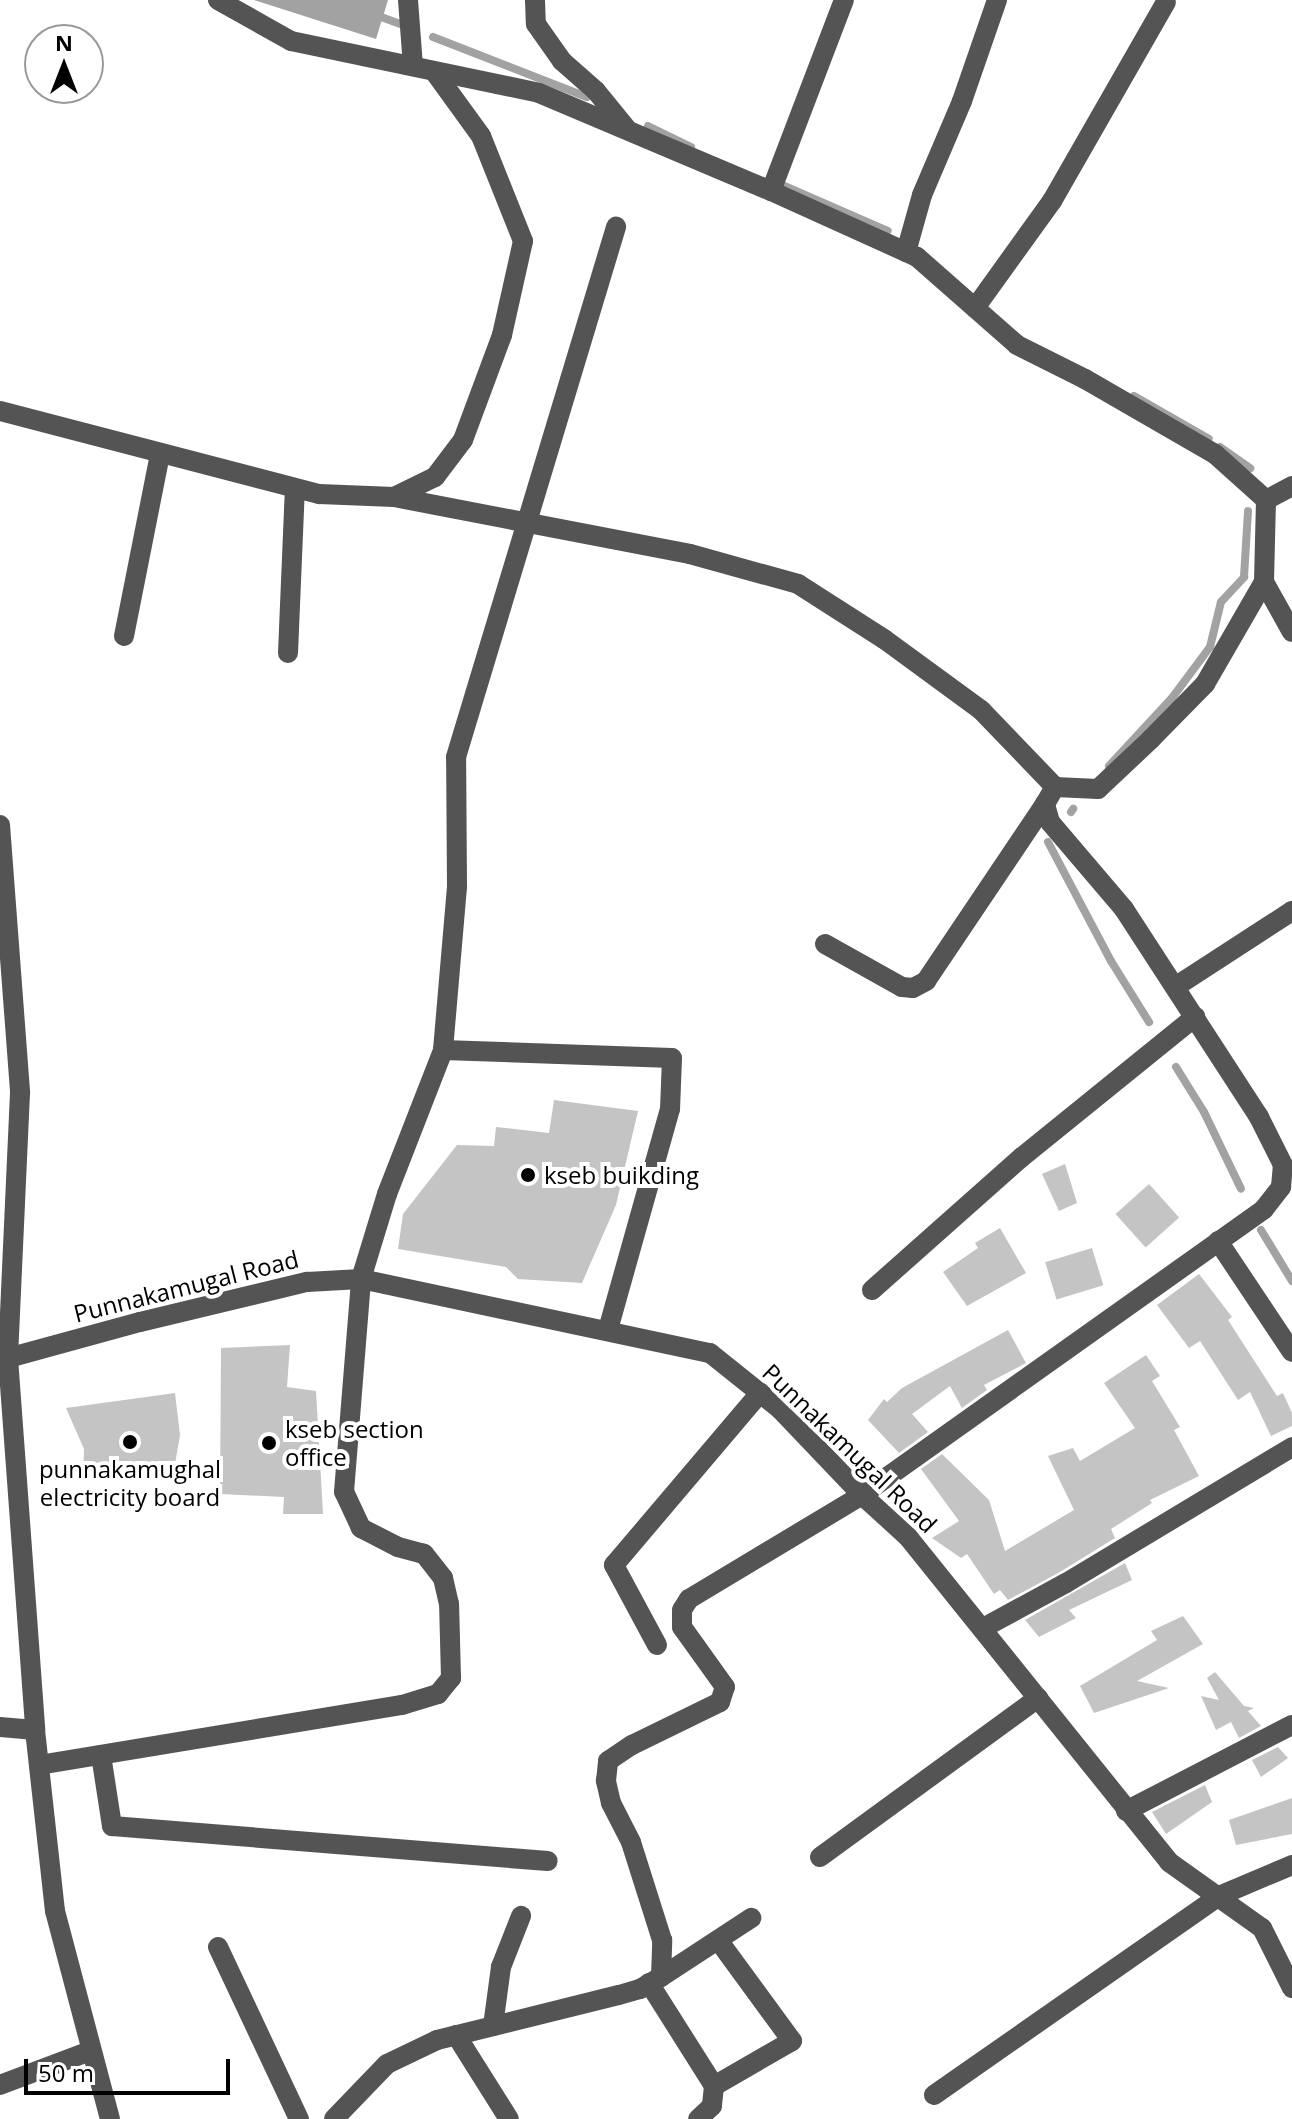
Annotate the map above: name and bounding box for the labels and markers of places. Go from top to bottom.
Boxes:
place label: kseb buikding [544,1161,699,1189]
marker: kseb buikding [519,1166,537,1184]
place label: kseb section office [285,1415,424,1471]
marker: punnakamughal electricity board [121,1433,139,1451]
marker: kseb section office [260,1434,278,1452]
place label: punnakamughal electricity board [39,1455,221,1511]

